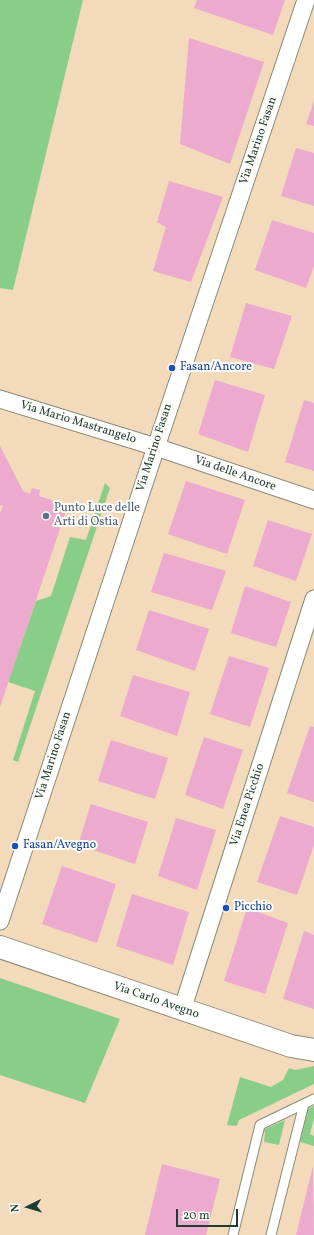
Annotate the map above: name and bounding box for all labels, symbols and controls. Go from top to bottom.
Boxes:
street label: Via Marino Fasan [237,95,281,187]
place label: Fasan/Ancore [180,361,252,375]
marker: Fasan/Ancore [167,363,177,373]
street label: Via Mario Mastrangelo [18,398,138,448]
street label: Via Marino Fasan [134,402,176,494]
street label: Via delle Ancore [192,453,278,495]
place label: Punto Luce delle Arti di Ostia [54,502,140,530]
marker: Punto Luce delle Arti di Ostia [41,511,51,521]
street label: Via Marino Fasan [33,710,75,802]
street label: Via Enea Picchio [228,762,268,848]
place label: Fasan/Avegno [23,839,96,853]
marker: Fasan/Avegno [10,841,20,851]
place label: Picchio [234,901,272,915]
marker: Picchio [221,903,231,913]
street label: Via Carlo Avegno [111,980,201,1022]
north arrow [8,1187,48,1227]
scale bar [178,1201,240,1227]
text: N [8,1203,23,1213]
text: 20 m [183,1208,210,1224]

